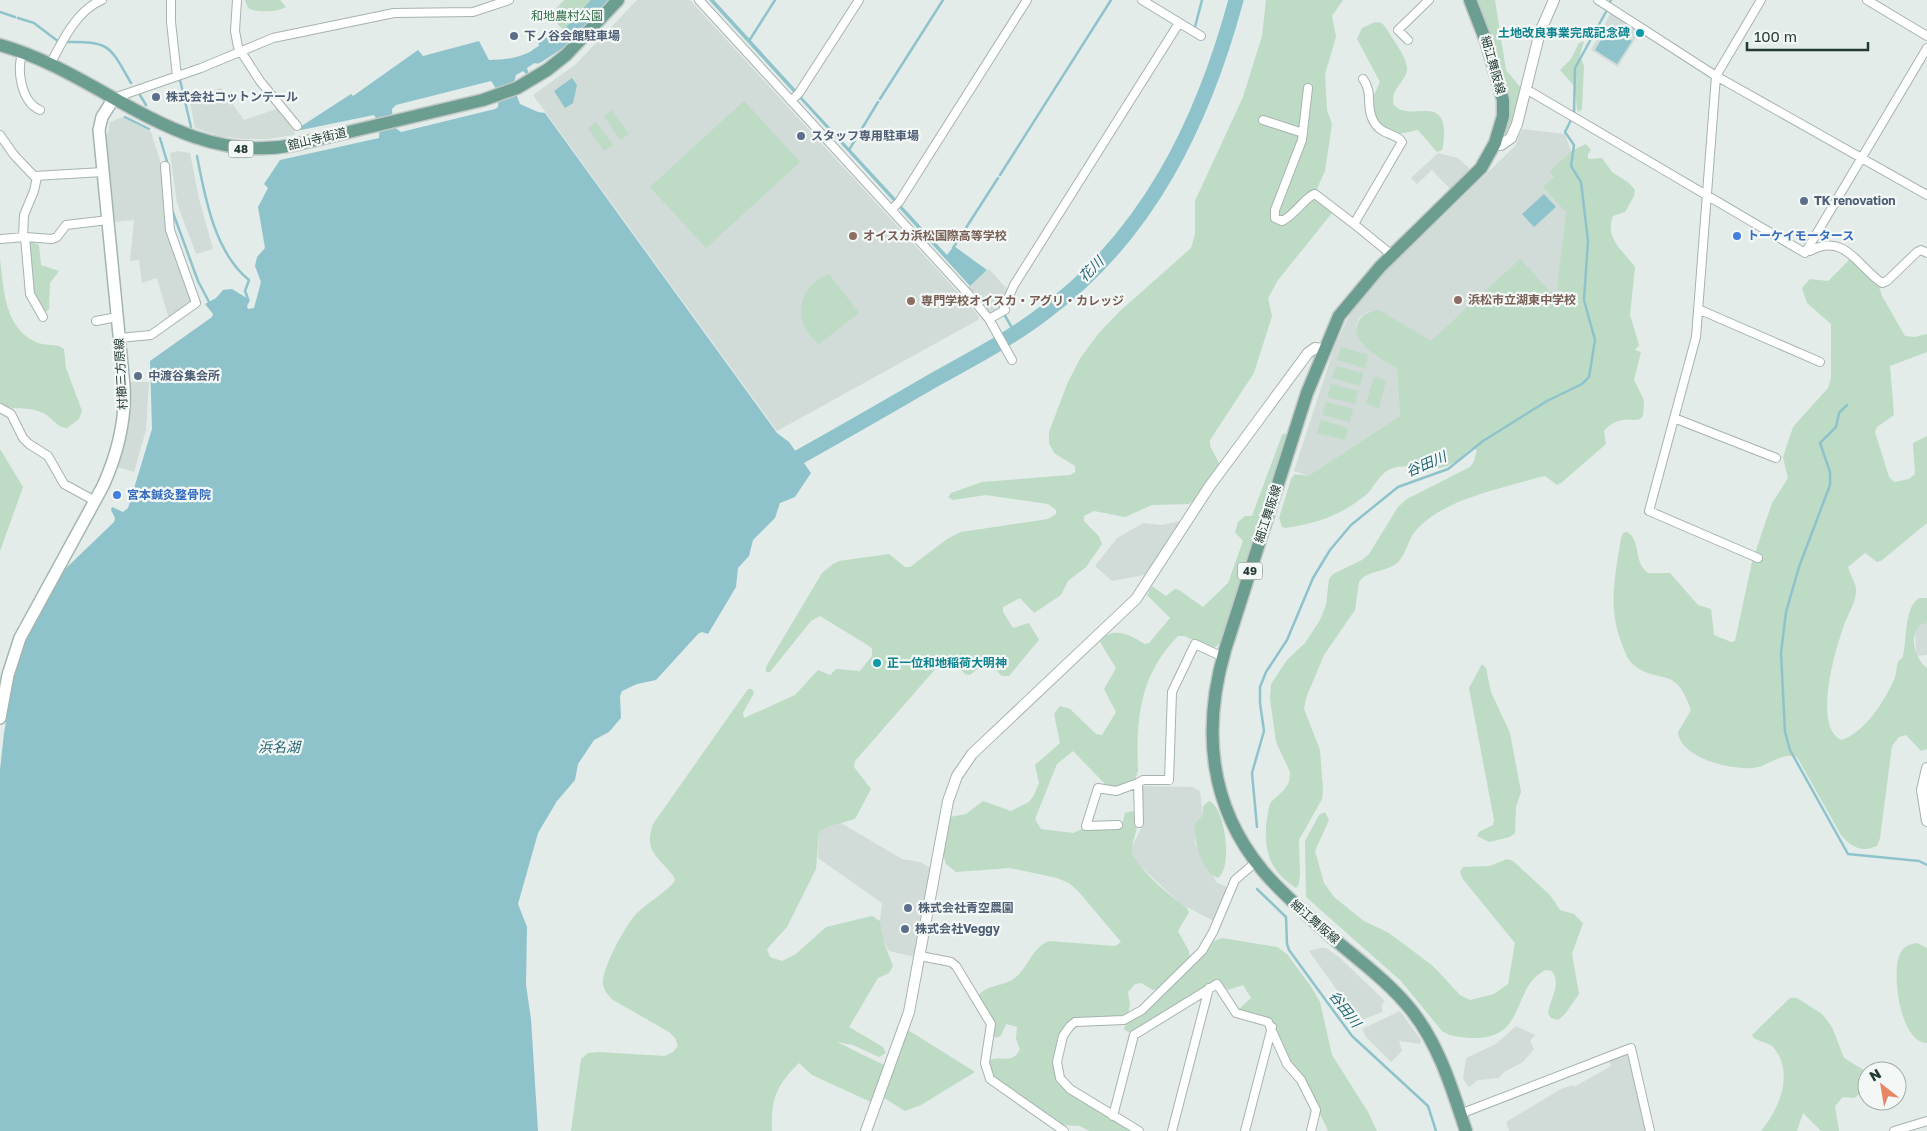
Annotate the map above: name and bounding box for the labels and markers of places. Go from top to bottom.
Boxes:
place label: 土地改良事業完成記念碑 [1498,25,1630,40]
marker: 土地改良事業完成記念碑 [1634,27,1646,39]
place label: 下ノ谷会館駐車場 [524,28,620,43]
marker: 下ノ谷会館駐車場 [508,30,520,42]
place label: 株式会社コットンテール [166,89,298,104]
marker: 株式会社コットンテール [150,91,162,103]
place label: スタッフ専用駐車場 [811,128,919,143]
marker: スタッフ専用駐車場 [795,130,807,142]
place label: TK renovation [1814,193,1896,208]
marker: TK renovation [1798,195,1810,207]
place label: オイスカ浜松国際高等学校 [863,228,1007,243]
place label: トーケイモータース [1747,228,1854,243]
marker: オイスカ浜松国際高等学校 [847,230,859,242]
marker: トーケイモータース [1731,230,1743,242]
place label: 浜松市立湖東中学校 [1468,292,1576,307]
place label: 専門学校オイスカ・アグリ・カレッジ [921,293,1124,308]
marker: 浜松市立湖東中学校 [1452,294,1464,306]
marker: 専門学校オイスカ・アグリ・カレッジ [905,295,917,307]
place label: 中渡谷集会所 [148,368,220,383]
marker: 中渡谷集会所 [132,370,144,382]
place label: 宮本鍼灸整骨院 [127,487,211,502]
marker: 宮本鍼灸整骨院 [111,489,123,501]
place label: 正一位和地稲荷大明神 [887,655,1007,670]
marker: 正一位和地稲荷大明神 [871,657,883,669]
place label: 株式会社青空農園 [918,900,1014,915]
marker: 株式会社青空農園 [902,902,914,914]
place label: 株式会社Veggy [915,921,1001,936]
marker: 株式会社Veggy [899,923,911,935]

